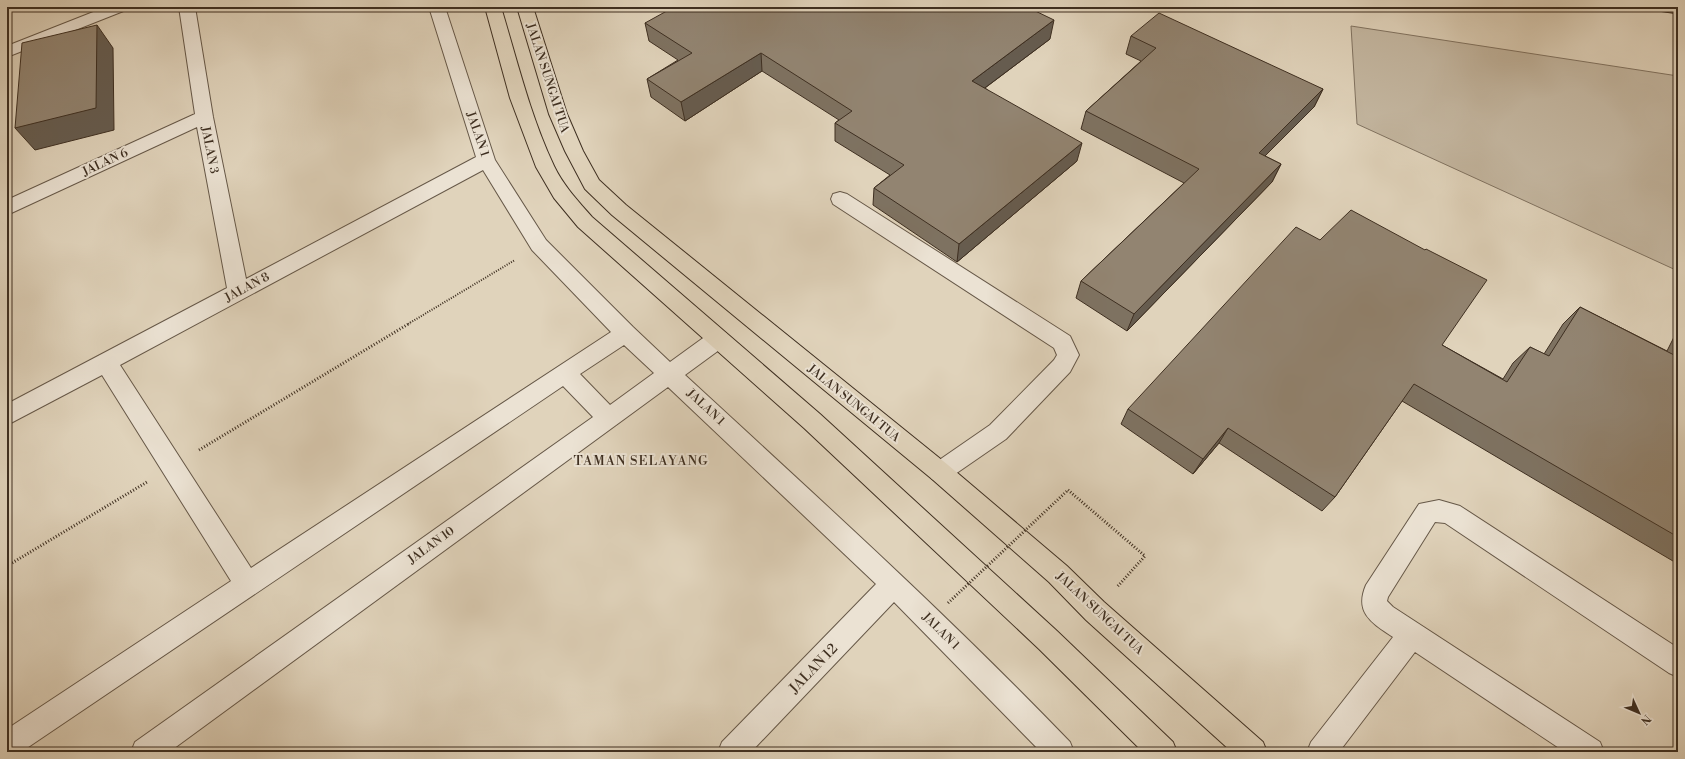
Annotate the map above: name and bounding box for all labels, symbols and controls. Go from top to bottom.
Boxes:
street label: JALAN SUNGAI TUA [522,20,573,136]
street label: JALAN 1 [463,109,492,159]
street label: JALAN 3 [197,124,222,175]
street label: JALAN 6 [79,145,130,180]
street label: JALAN 8 [221,269,272,306]
street label: JALAN SUNGAI TUA [804,361,903,446]
street label: JALAN 1 [683,385,728,429]
district label: TAMAN SELAYANG [573,453,709,469]
street label: JALAN 10 [404,523,458,568]
street label: JALAN SUNGAI TUA [1052,568,1147,658]
street label: JALAN 1 [918,609,963,654]
street label: JALAN 12 [785,640,842,698]
north arrow [1619,693,1659,733]
text: N [1637,711,1654,727]

